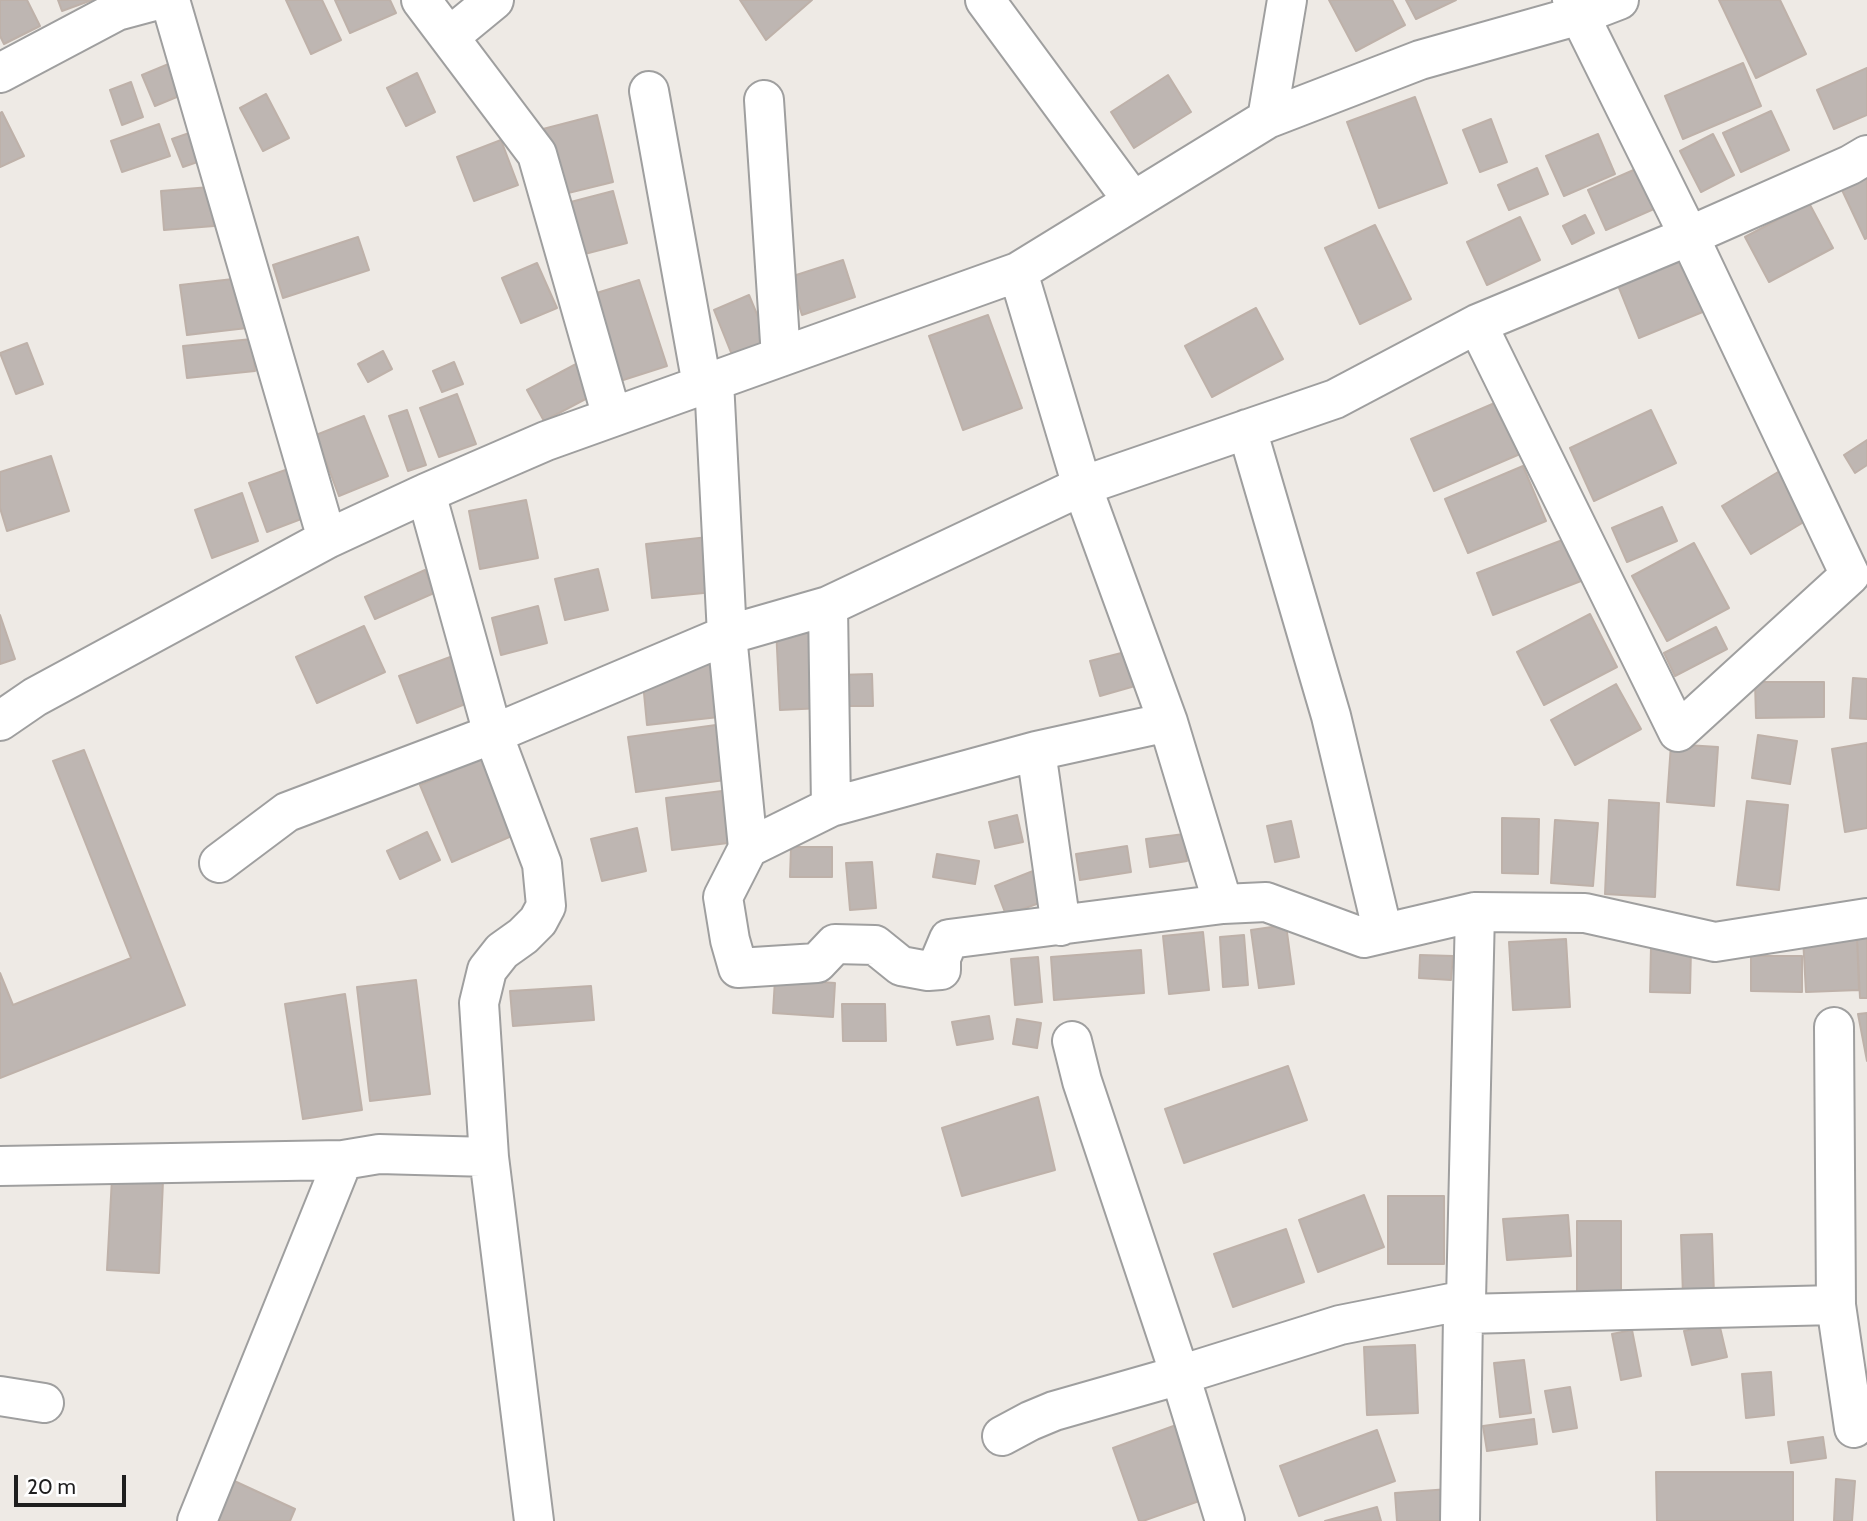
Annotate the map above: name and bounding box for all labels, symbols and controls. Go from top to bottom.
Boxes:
scale bar [18,1462,130,1506]
text: 20 m [27,1474,76,1499]

